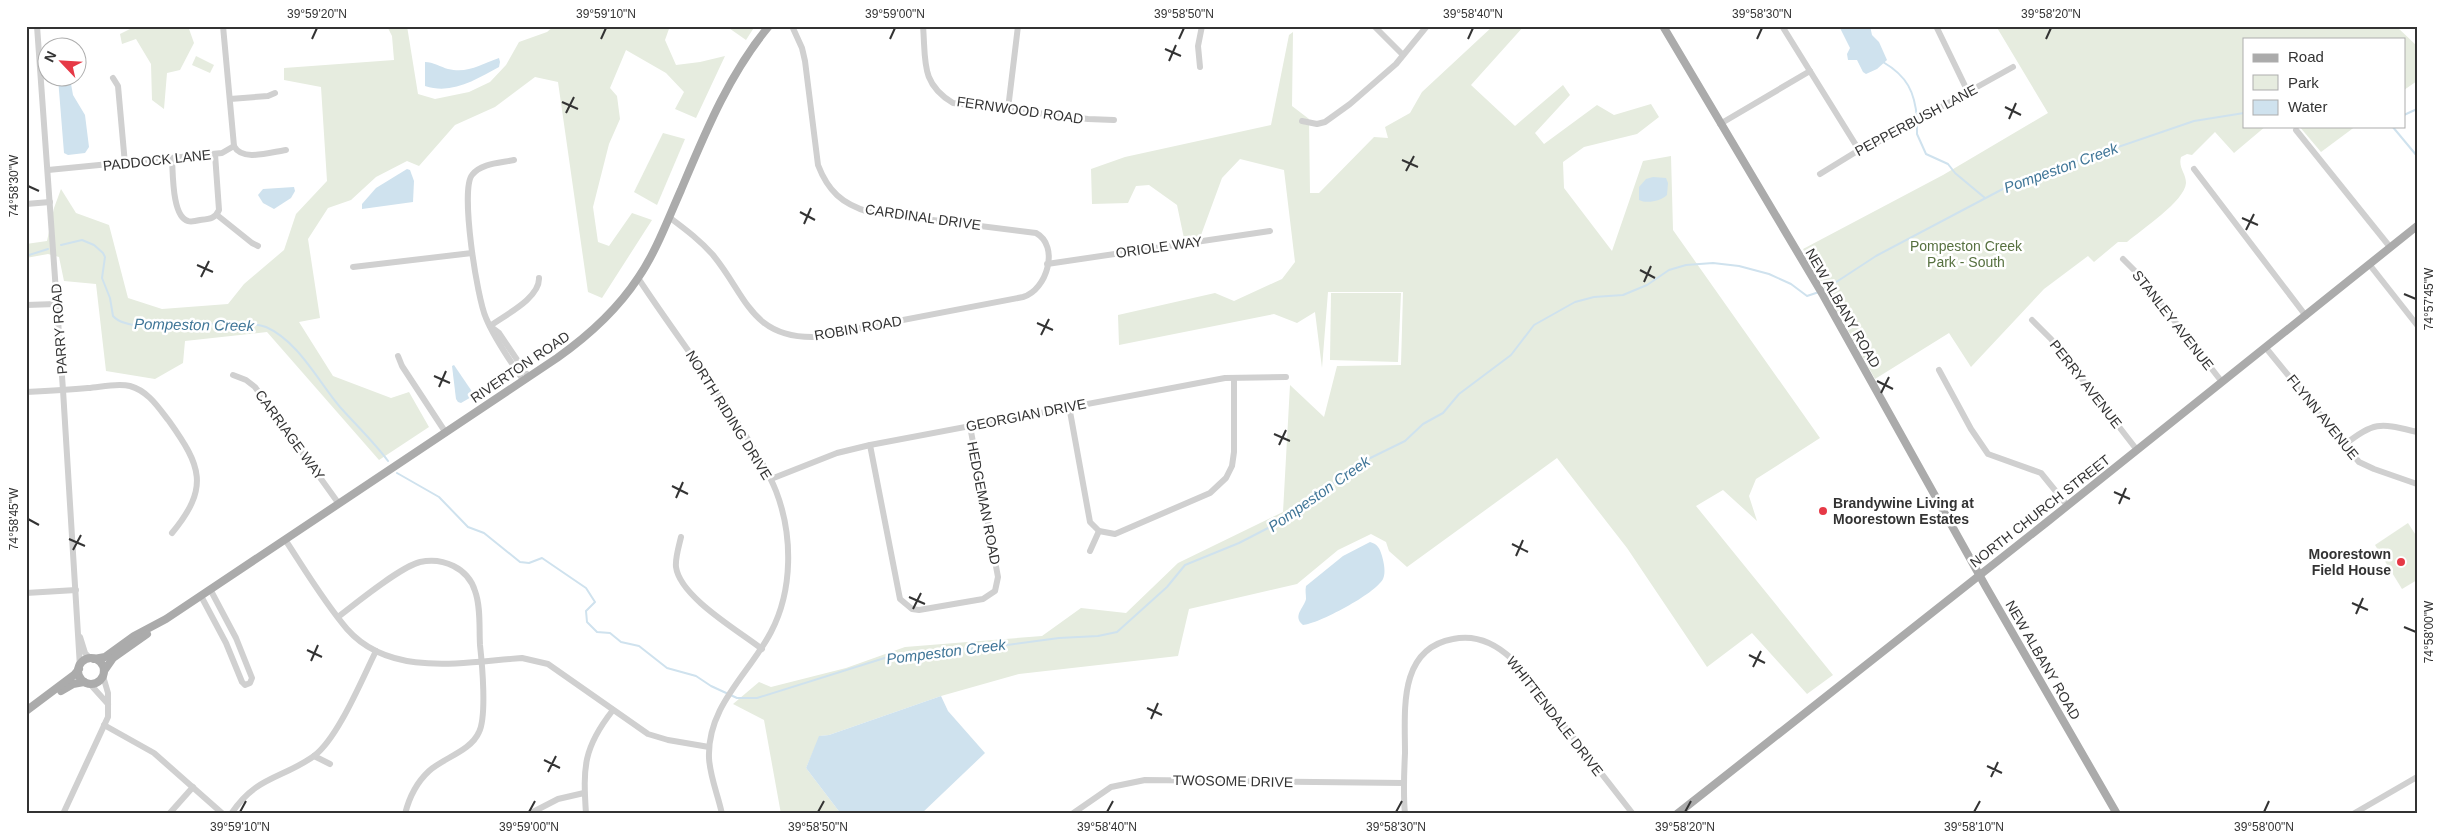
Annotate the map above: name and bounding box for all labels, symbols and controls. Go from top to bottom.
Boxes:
text: 39°59'20"N [287,7,347,21]
text: 39°59'10"N [576,7,636,21]
text: 39°59'00"N [865,7,925,21]
text: 39°58'50"N [1154,7,1214,21]
text: 39°58'40"N [1443,7,1503,21]
text: 39°58'30"N [1732,7,1792,21]
text: 39°58'20"N [2021,7,2081,21]
north arrow [38,38,88,88]
legend [2243,38,2406,128]
text: Road [2288,48,2324,65]
text: N [41,49,60,64]
text: Park [2288,74,2319,91]
street label: PEPPERBUSH LANE [1852,81,1980,159]
street label: FERNWOOD ROAD [956,93,1084,127]
text: Water [2288,98,2327,115]
water label: Pompeston Creek [2002,138,2122,196]
street label: PADDOCK LANE [102,146,212,174]
text: 74°58'30"W [7,154,21,217]
street label: CARDINAL DRIVE [864,201,982,233]
street label: ORIOLE WAY [1115,233,1204,261]
park label: Pompeston Creek Park - South [1910,238,2023,270]
street label: NEW ALBANY ROAD [1802,245,1884,371]
street label: STANLEY AVENUE [2129,267,2217,373]
text: 74°57'45"W [2422,267,2436,330]
street label: PARRY ROAD [48,283,70,375]
street label: ROBIN ROAD [813,312,903,344]
water label: Pompeston Creek [134,315,256,334]
street label: RIVERTON ROAD [467,328,573,406]
street label: PERRY AVENUE [2047,337,2125,431]
street label: NORTH RIDING DRIVE [683,348,775,482]
street label: FLYNN AVENUE [2284,371,2362,463]
street label: CARRIAGE WAY [252,387,328,484]
street label: GEORGIAN DRIVE [965,395,1087,435]
street label: HEDGEMAN ROAD [964,440,1004,566]
water label: Pompeston Creek [1265,451,1374,535]
street label: NORTH CHURCH STREET [1967,451,2114,571]
text: 74°58'45"W [7,487,21,550]
place label: Brandywine Living at Moorestown Estates [1833,495,1974,527]
marker: Brandywine Living at Moorestown Estates [1817,505,1829,517]
place label: Moorestown Field House [2309,546,2391,578]
marker: Moorestown Field House [2395,556,2407,568]
street label: NEW ALBANY ROAD [2002,597,2084,723]
text: 74°58'00"W [2422,600,2436,663]
water label: Pompeston Creek [885,636,1008,667]
street label: WHITTENDALE DRIVE [1503,653,1607,779]
street label: TWOSOME DRIVE [1173,772,1293,790]
text: 39°59'10"N [210,820,270,834]
text: 39°59'00"N [499,820,559,834]
text: 39°58'50"N [788,820,848,834]
text: 39°58'40"N [1077,820,1137,834]
text: 39°58'30"N [1366,820,1426,834]
text: 39°58'20"N [1655,820,1715,834]
text: 39°58'10"N [1944,820,2004,834]
text: 39°58'00"N [2234,820,2294,834]

